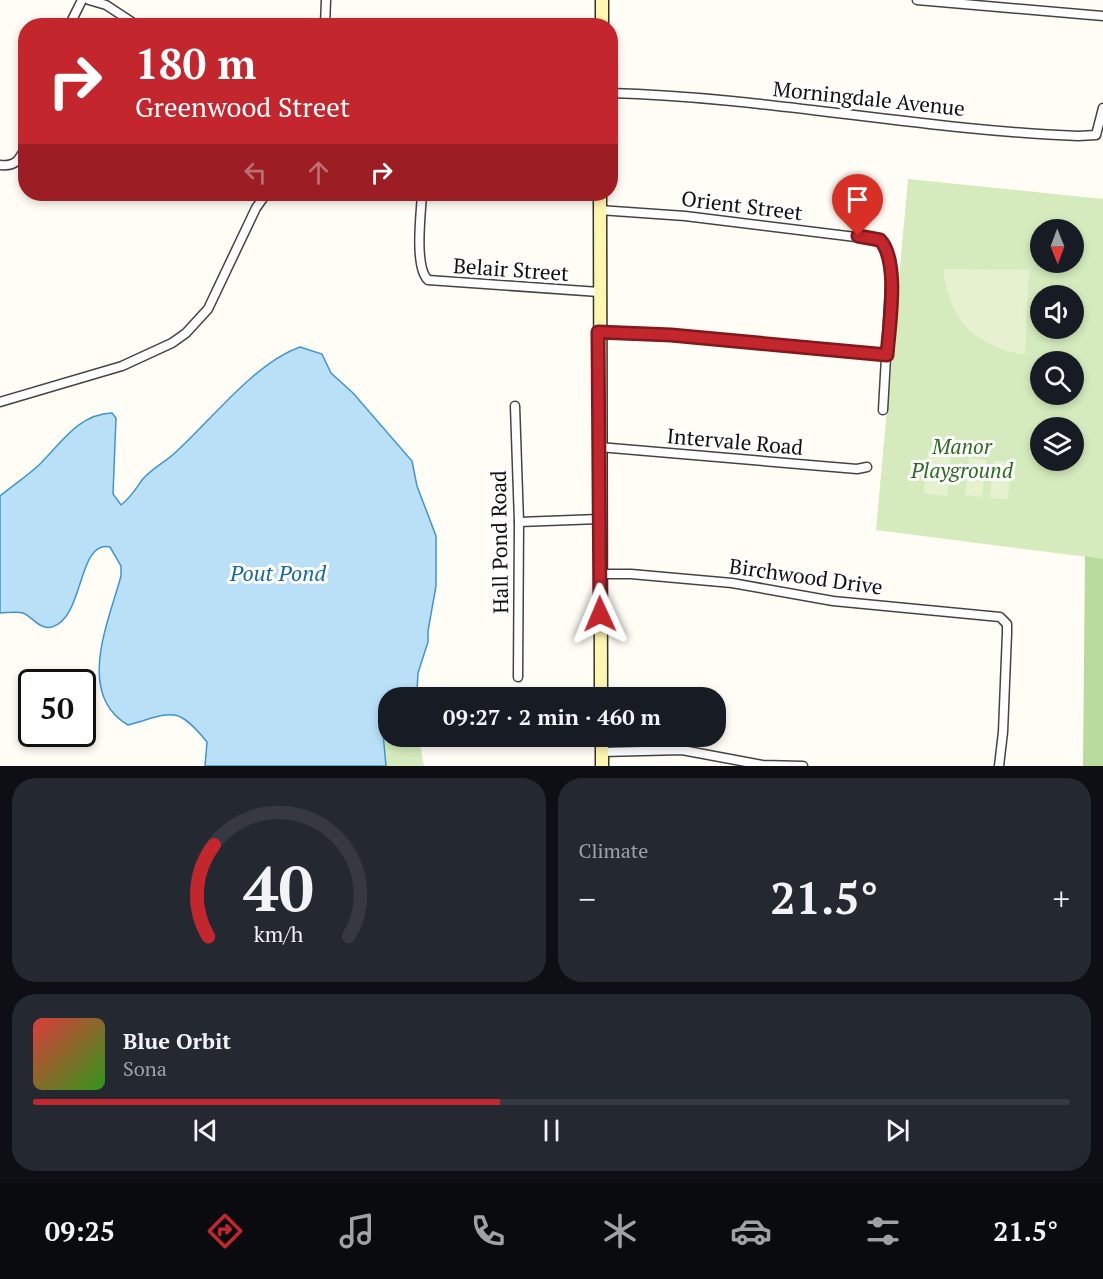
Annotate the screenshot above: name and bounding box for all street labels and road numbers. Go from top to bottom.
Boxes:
street label: Morningdale Avenue [772,74,966,122]
street label: Orient Street [680,184,804,226]
street label: Belair Street [452,251,570,287]
street label: Intervale Road [666,421,805,461]
street label: Hall Pond Road [484,470,514,614]
street label: Birchwood Drive [728,551,884,601]

